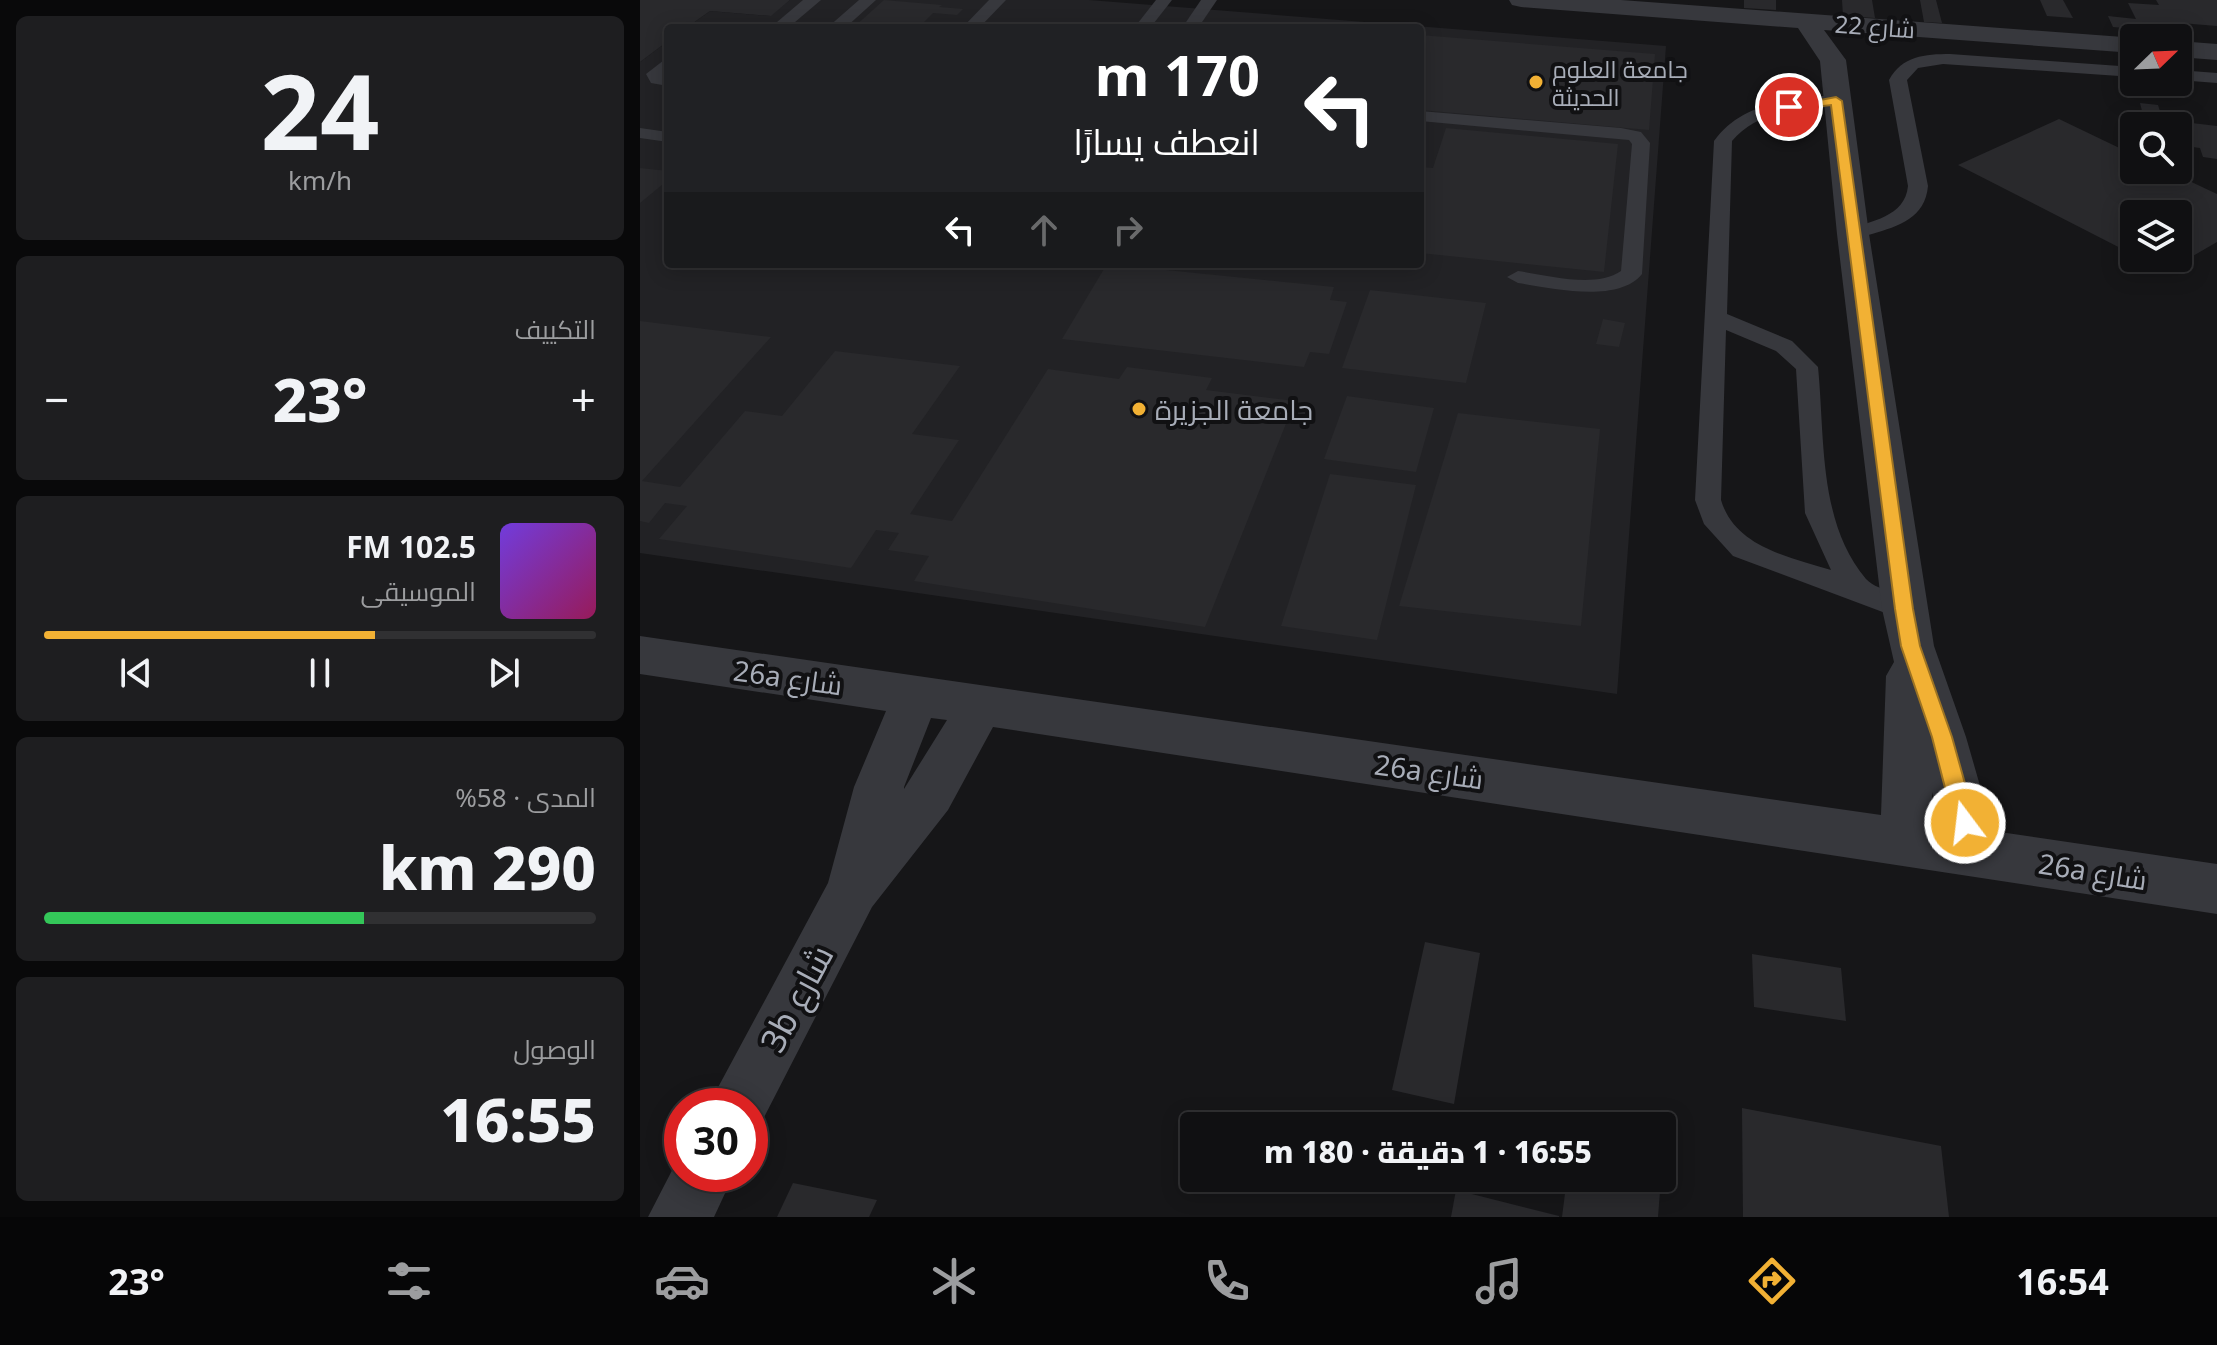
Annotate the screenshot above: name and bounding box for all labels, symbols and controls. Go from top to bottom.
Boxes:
street label: شارع 22 [1834,7,1916,46]
north arrow [2120,24,2192,96]
map controls [2120,24,2192,272]
text: 170 m [1095,36,1260,112]
text: 24 [261,39,380,180]
place label: جامعة العلوم الحديثة [1552,52,1688,113]
icon: left [1288,56,1392,160]
marker: جامعة العلوم الحديثة [1527,73,1545,91]
pin [1755,73,1823,141]
icon: arrive [1767,85,1811,129]
button: search [2120,112,2192,184]
text: انعطف يسارًا [1073,117,1260,166]
text: km/h [288,162,352,198]
button: layers [2120,200,2192,272]
icon: left [938,208,982,252]
icon: ahead [1022,208,1066,252]
icon: right [1106,208,1150,252]
text: التكييف [514,311,596,347]
text: 23° [273,358,367,440]
text: − [44,369,69,429]
text: + [571,369,596,429]
place label: جامعة الجزيرة [1155,390,1313,428]
marker: جامعة الجزيرة [1130,400,1148,418]
text: 102.5 FM [346,526,476,567]
text: الموسيقى [361,573,476,609]
icon: previous [114,651,158,695]
icon: pause [298,651,342,695]
icon: next [482,651,526,695]
street label: 26a شارع [731,651,845,704]
street label: 26a شارع [1372,745,1486,798]
text: المدى · 58% [455,779,596,815]
position arrow [1923,781,2007,865]
text: 290 km [379,826,596,908]
street label: 26a شارع [2036,844,2150,899]
street label: 3b شارع [749,936,844,1060]
text: الوصول [513,1031,596,1067]
text: 16:55 [440,1078,596,1160]
speed limit sign: 30 [664,1088,768,1192]
text: 16:55 · 1 دقيقة · 180 m [1264,1131,1592,1172]
icon: filters [381,1253,437,1309]
icon: car [654,1253,710,1309]
icon: climate [926,1253,982,1309]
icon: phone [1199,1253,1255,1309]
icon: music [1471,1253,1527,1309]
icon: directions [1744,1253,1800,1309]
text: 23° [108,1257,165,1306]
text: 16:54 [2016,1257,2109,1306]

